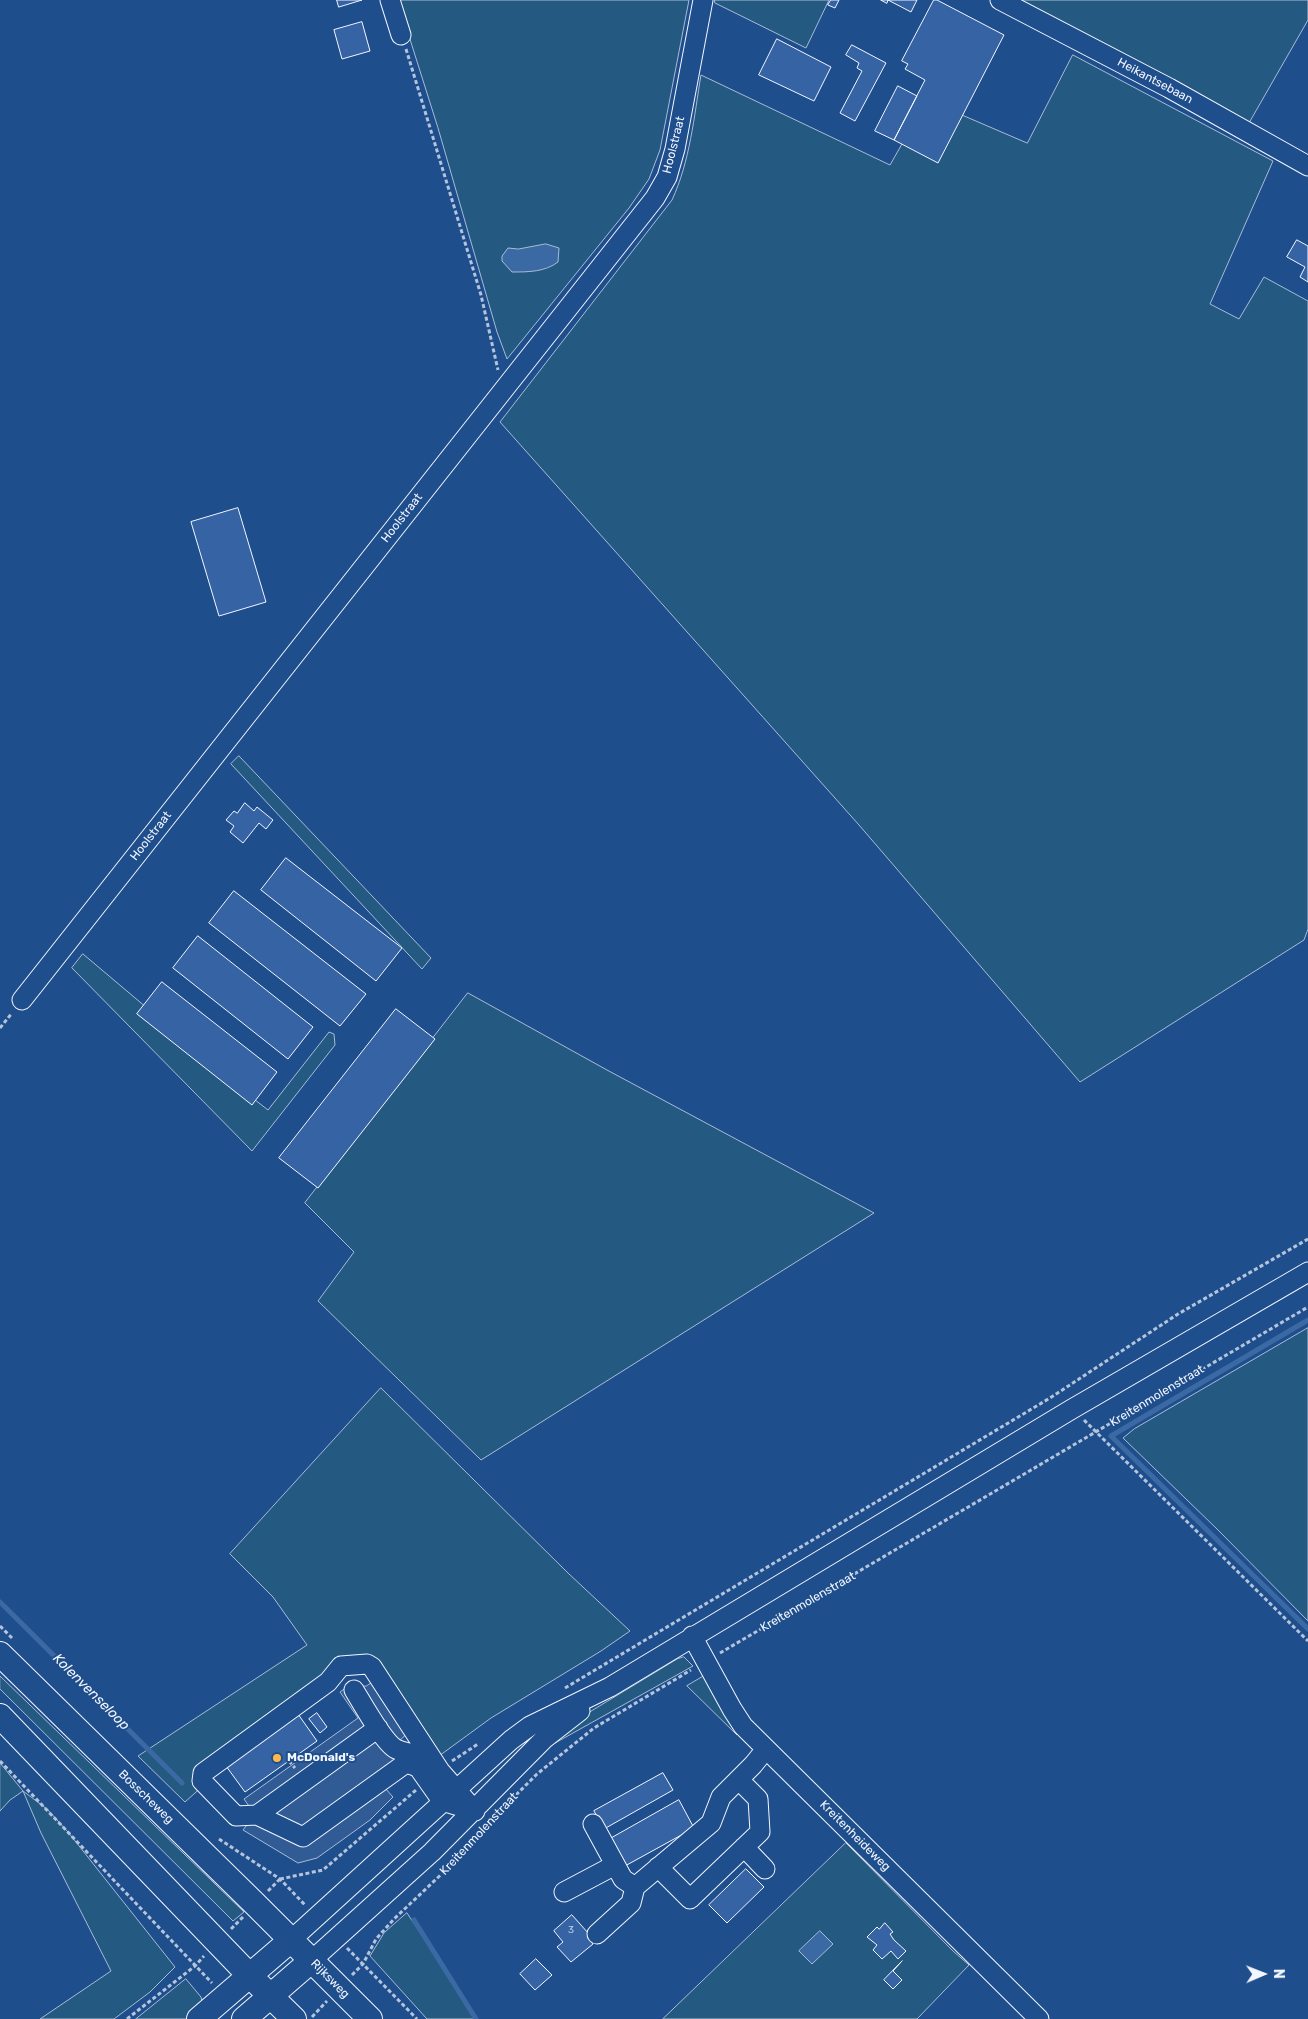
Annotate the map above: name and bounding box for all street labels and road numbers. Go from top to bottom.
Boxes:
street label: Heikantsebaan [1115,55,1195,107]
street label: Hoolstraat [660,115,688,175]
street label: Hoolstraat [378,491,426,545]
street label: Hoolstraat [127,809,175,863]
street label: Kreitenmolenstraat [1107,1362,1207,1430]
street label: Kreitenmolenstraat [758,1569,858,1635]
street label: Bosscheweg [115,1767,177,1827]
street label: Kreitenmolenstraat [437,1790,521,1878]
street label: Kreitenheideweg [817,1798,893,1874]
street label: Rijksweg [308,1957,352,2001]

